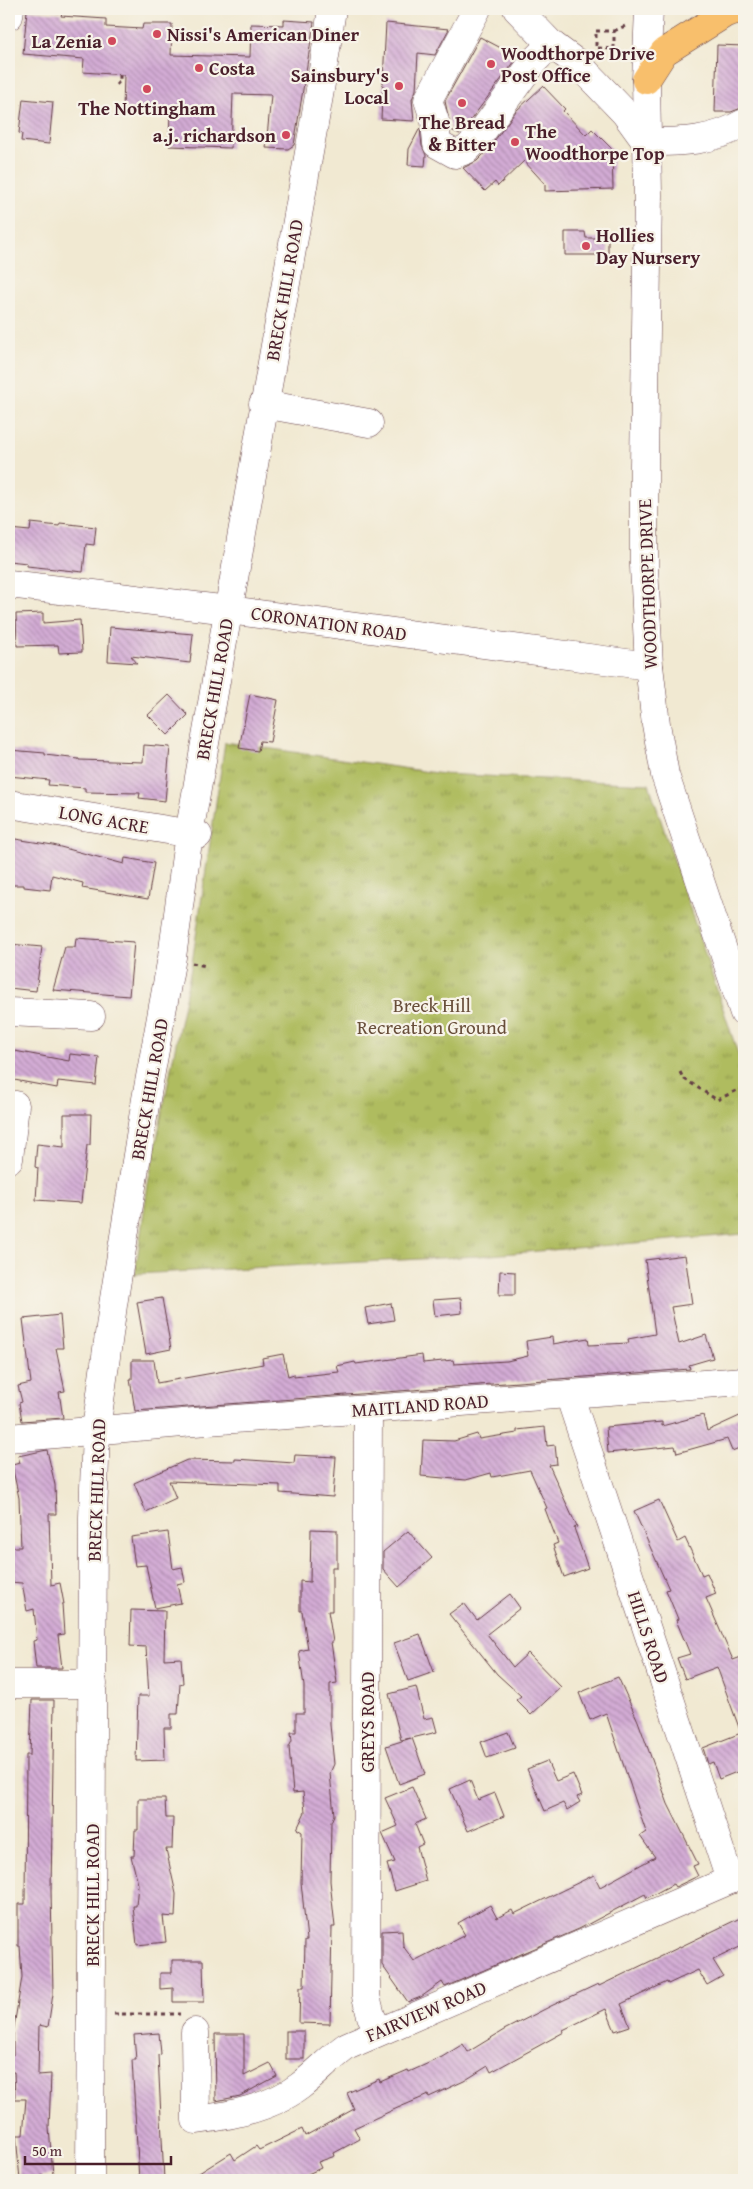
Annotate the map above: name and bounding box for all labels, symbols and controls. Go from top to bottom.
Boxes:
place label: Nissi's American Diner [167,20,360,48]
place label: La Zenia [32,27,102,55]
marker: Nissi's American Diner [151,28,163,40]
marker: La Zenia [106,35,118,47]
place label: Woodthorpe Drive Post Office [501,39,655,89]
place label: Costa [209,54,255,82]
marker: Woodthorpe Drive Post Office [485,58,497,70]
place label: Sainsbury's Local [291,61,389,111]
marker: Costa [193,62,205,74]
marker: Sainsbury's Local [393,80,405,92]
marker: The Nottingham [141,83,153,95]
place label: The Nottingham [78,94,216,122]
marker: The Bread & Bitter [456,97,468,109]
place label: The Bread & Bitter [419,108,505,158]
place label: The Woodthorpe Top [525,117,665,167]
place label: a.j. richardson [153,121,277,149]
marker: a.j. richardson [280,129,292,141]
marker: The Woodthorpe Top [509,136,521,148]
street label: BRECK HILL ROAD [258,217,310,363]
place label: Hollies Day Nursery [596,221,701,271]
marker: Hollies Day Nursery [580,240,592,252]
street label: WOODTHORPE DRIVE [630,498,664,670]
street label: CORONATION ROAD [249,598,409,648]
street label: BRECK HILL ROAD [188,616,240,762]
street label: LONG ACRE [57,797,151,841]
park label: Breck Hill Recreation Ground [357,991,508,1041]
street label: BRECK HILL ROAD [123,1016,175,1162]
street label: MAITLAND ROAD [350,1386,490,1424]
street label: BRECK HILL ROAD [80,1418,112,1562]
street label: HILLS ROAD [621,1587,677,1687]
street label: GREYS ROAD [353,1671,381,1773]
street label: BRECK HILL ROAD [78,1823,106,1967]
street label: FAIRVIEW ROAD [361,1973,491,2049]
scale bar [25,2134,171,2166]
text: 50 m [32,2140,63,2161]

